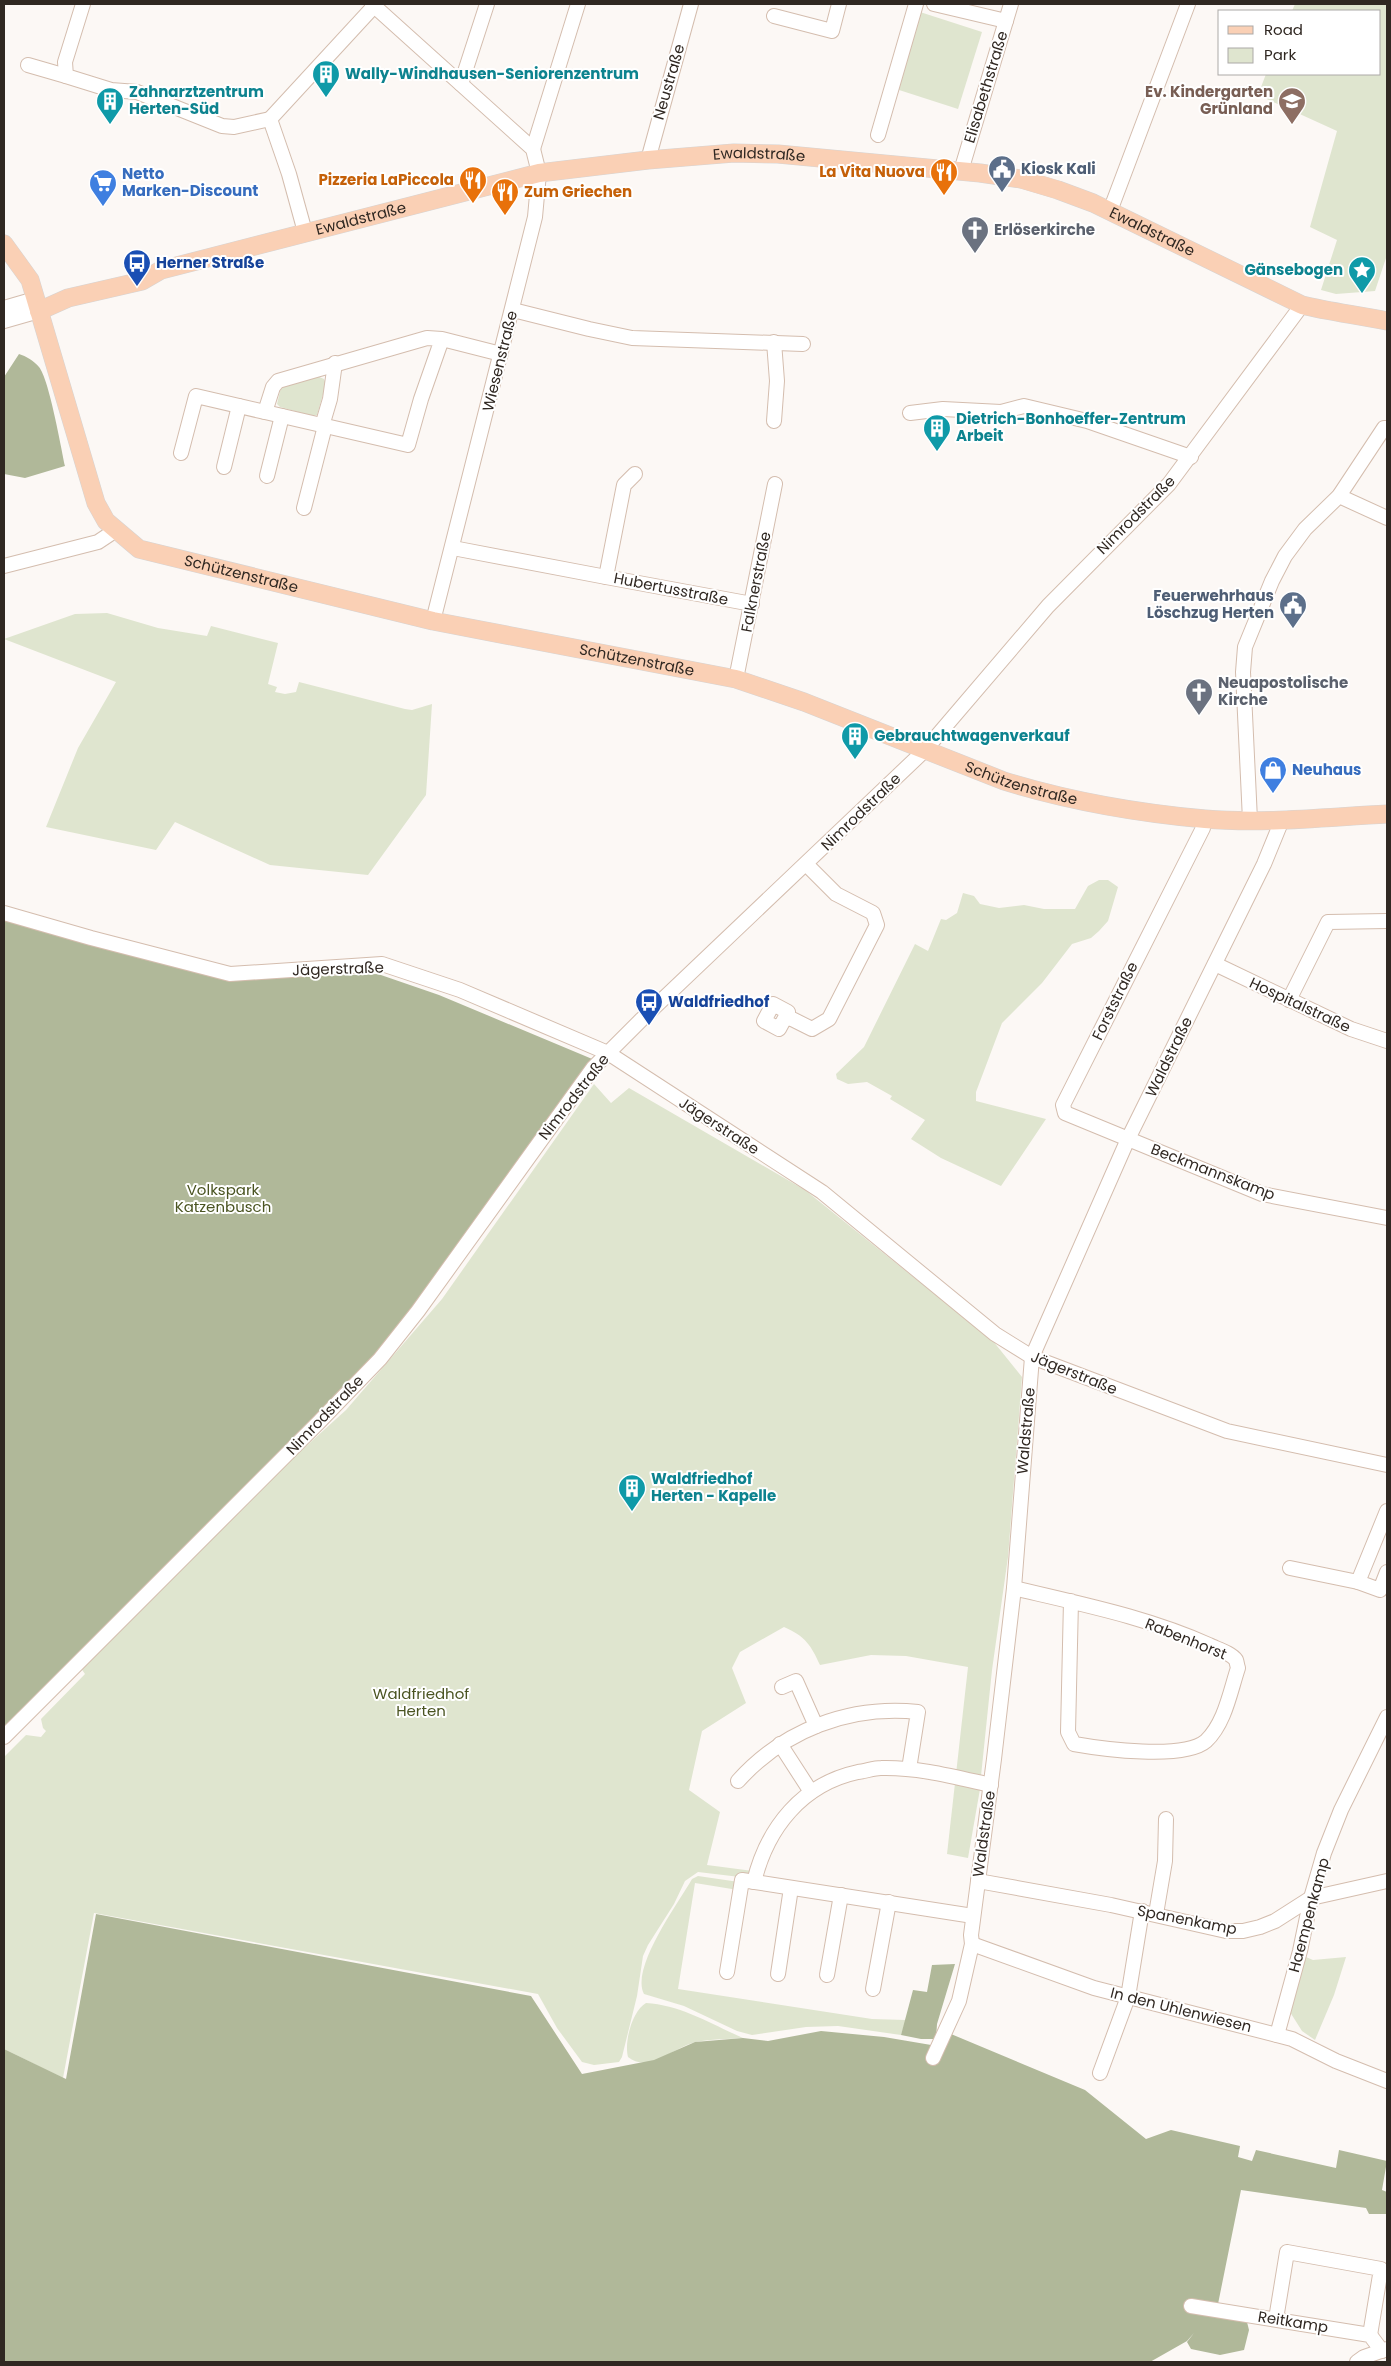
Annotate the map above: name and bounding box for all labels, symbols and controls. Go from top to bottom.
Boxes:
legend [1218,10,1381,75]
text: Road [1264,19,1303,40]
street label: Elisabethstraße [959,28,1013,145]
street label: Neustraße [648,41,689,122]
text: Park [1264,44,1296,65]
building icon: Wally-Windhausen-Seniorenzentrum [311,59,341,98]
place label: Wally-Windhausen-Seniorenzentrum [345,63,639,84]
place label: Zahnarztzentrum Herten-Süd [129,81,264,119]
place label: Ev. Kindergarten Grünland [1145,81,1273,119]
building icon: Zahnarztzentrum Herten-Süd [95,86,125,125]
school or university icon: Ev. Kindergarten Grünland [1277,86,1307,125]
street label: Ewaldstraße [712,142,806,167]
public building icon: Kiosk Kali [987,154,1017,193]
restaurant icon: La Vita Nuova [929,157,959,196]
place label: Kiosk Kali [1021,158,1096,179]
place label: La Vita Nuova [819,161,925,182]
place label: Netto Marken-Discount [122,163,258,201]
restaurant icon: Pizzeria LaPiccola [458,165,488,204]
supermarket icon: Netto Marken-Discount [88,168,118,207]
place label: Pizzeria LaPiccola [318,169,454,190]
restaurant icon: Zum Griechen [490,177,520,216]
place label: Zum Griechen [524,181,632,202]
street label: Ewaldstraße [313,197,408,240]
street label: Ewaldstraße [1106,202,1199,261]
church icon: Erlöserkirche [960,215,990,254]
place label: Erlöserkirche [994,219,1095,240]
bus stop icon: Herner Straße [122,248,152,287]
place label: Herner Straße [156,252,264,273]
place icon: Gänsebogen [1347,255,1377,294]
place label: Gänsebogen [1244,259,1343,280]
street label: Wiesenstraße [477,308,522,413]
place label: Dietrich-Bonhoeffer-Zentrum Arbeit [956,408,1186,446]
building icon: Dietrich-Bonhoeffer-Zentrum Arbeit [922,413,952,452]
street label: Nimrodstraße [1092,471,1180,559]
street label: Falknerstraße [735,530,776,634]
street label: Schützenstraße [182,549,301,598]
street label: Hubertusstraße [612,567,730,610]
place label: Feuerwehrhaus Löschzug Herten [1147,585,1274,623]
public building icon: Feuerwehrhaus Löschzug Herten [1278,590,1308,629]
street label: Schützenstraße [577,638,696,681]
place label: Neuapostolische Kirche [1218,672,1348,710]
church icon: Neuapostolische Kirche [1184,677,1214,716]
building icon: Gebrauchtwagenverkauf [840,721,870,760]
place label: Gebrauchtwagenverkauf [874,725,1070,746]
shop icon: Neuhaus [1258,755,1288,794]
street label: Schützenstraße [962,756,1080,810]
place label: Neuhaus [1292,759,1361,780]
street label: Nimrodstraße [816,768,905,855]
street label: Jägerstraße [292,956,384,981]
street label: Forststraße [1087,958,1143,1043]
street label: Hospitalstraße [1246,972,1354,1037]
bus stop icon: Waldfriedhof [634,987,664,1026]
place label: Waldfriedhof [668,991,770,1012]
street label: Waldstraße [1140,1013,1197,1101]
street label: Nimrodstraße [533,1049,614,1144]
street label: Jägerstraße [675,1092,763,1159]
street label: Beckmannskamp [1148,1138,1278,1205]
park label: Volkspark Katzenbusch [175,1179,271,1217]
street label: Jägerstraße [1028,1346,1121,1399]
street label: Nimrodstraße [281,1370,368,1459]
street label: Waldstraße [1011,1387,1040,1475]
place label: Waldfriedhof Herten - Kapelle [651,1468,776,1506]
building icon: Waldfriedhof Herten - Kapelle [617,1473,647,1512]
street label: Rabenhorst [1142,1613,1230,1664]
park label: Waldfriedhof Herten [373,1683,469,1721]
street label: Waldstraße [967,1789,1000,1879]
street label: Haempenkamp [1283,1855,1334,1974]
street label: Spanenkamp [1135,1900,1239,1939]
street label: In den Uhlenwiesen [1108,1982,1254,2037]
street label: Reitkamp [1256,2306,1330,2337]

